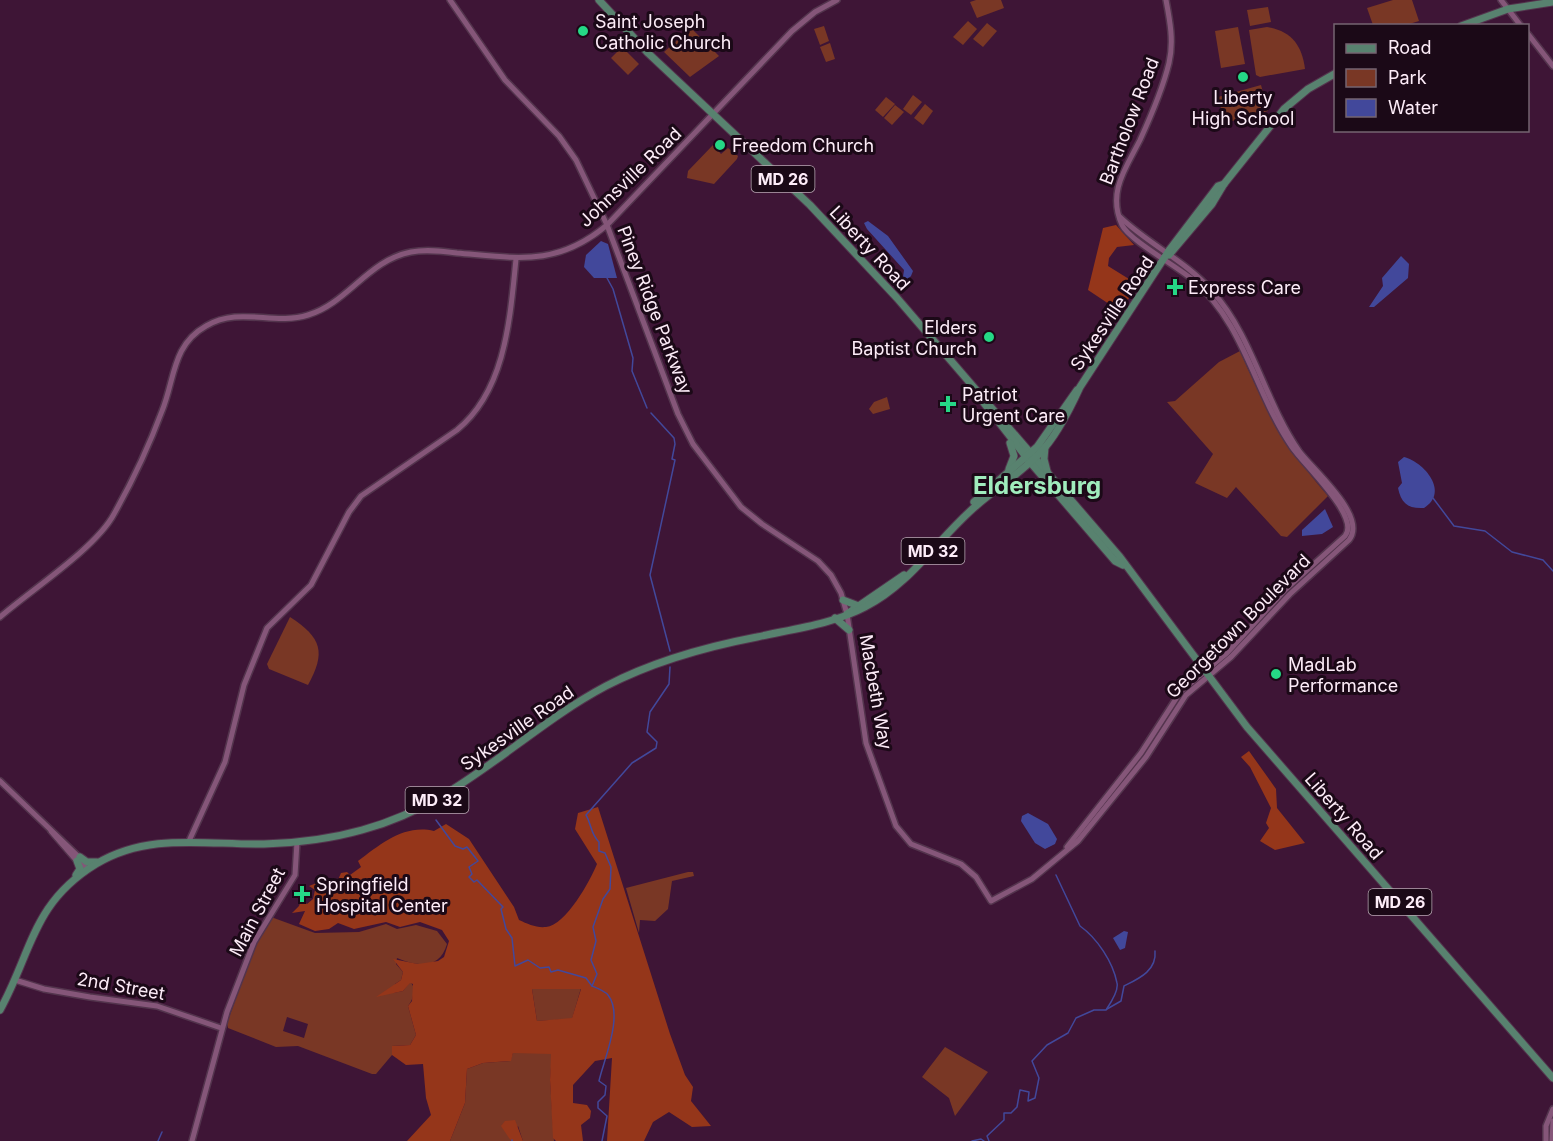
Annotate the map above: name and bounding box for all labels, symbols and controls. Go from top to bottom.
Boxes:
place label: Saint Joseph Catholic Church [595,11,732,53]
marker: Saint Joseph Catholic Church [576,24,590,38]
legend [1334,24,1529,132]
text: Road [1388,37,1431,58]
street label: Bartholow Road [1095,55,1163,187]
text: Park [1388,67,1427,88]
marker: Liberty High School [1236,70,1250,84]
place label: Liberty High School [1192,87,1294,129]
text: Water [1388,97,1438,118]
street label: Johnsville Road [575,123,685,231]
place label: Freedom Church [732,135,874,156]
marker: Freedom Church [713,138,727,152]
road number: MD 26 [752,166,814,192]
street label: Liberty Road [826,201,914,295]
street label: Piney Ridge Parkway [613,223,697,397]
street label: Sykesville Road [1066,252,1158,374]
place label: Express Care [1188,277,1301,298]
marker: Express Care [1166,278,1184,296]
place label: Elders Baptist Church [852,317,977,359]
marker: Elders Baptist Church [982,330,996,344]
place label: Patriot Urgent Care [962,384,1065,426]
marker: Patriot Urgent Care [939,395,957,413]
district label: Eldersburg [973,471,1101,500]
road number: MD 32 [902,538,964,564]
street label: Georgetown Boulevard [1162,550,1314,702]
street label: Macbeth Way [856,633,896,751]
place label: MadLab Performance [1288,654,1398,696]
marker: MadLab Performance [1269,667,1283,681]
street label: Sykesville Road [456,681,578,775]
street label: Liberty Road [1301,768,1387,864]
road number: MD 32 [406,787,468,813]
street label: Main Street [225,864,289,960]
place label: Springfield Hospital Center [316,874,448,916]
marker: Springfield Hospital Center [293,885,311,903]
road number: MD 26 [1368,889,1432,915]
street label: 2nd Street [76,968,166,1004]

